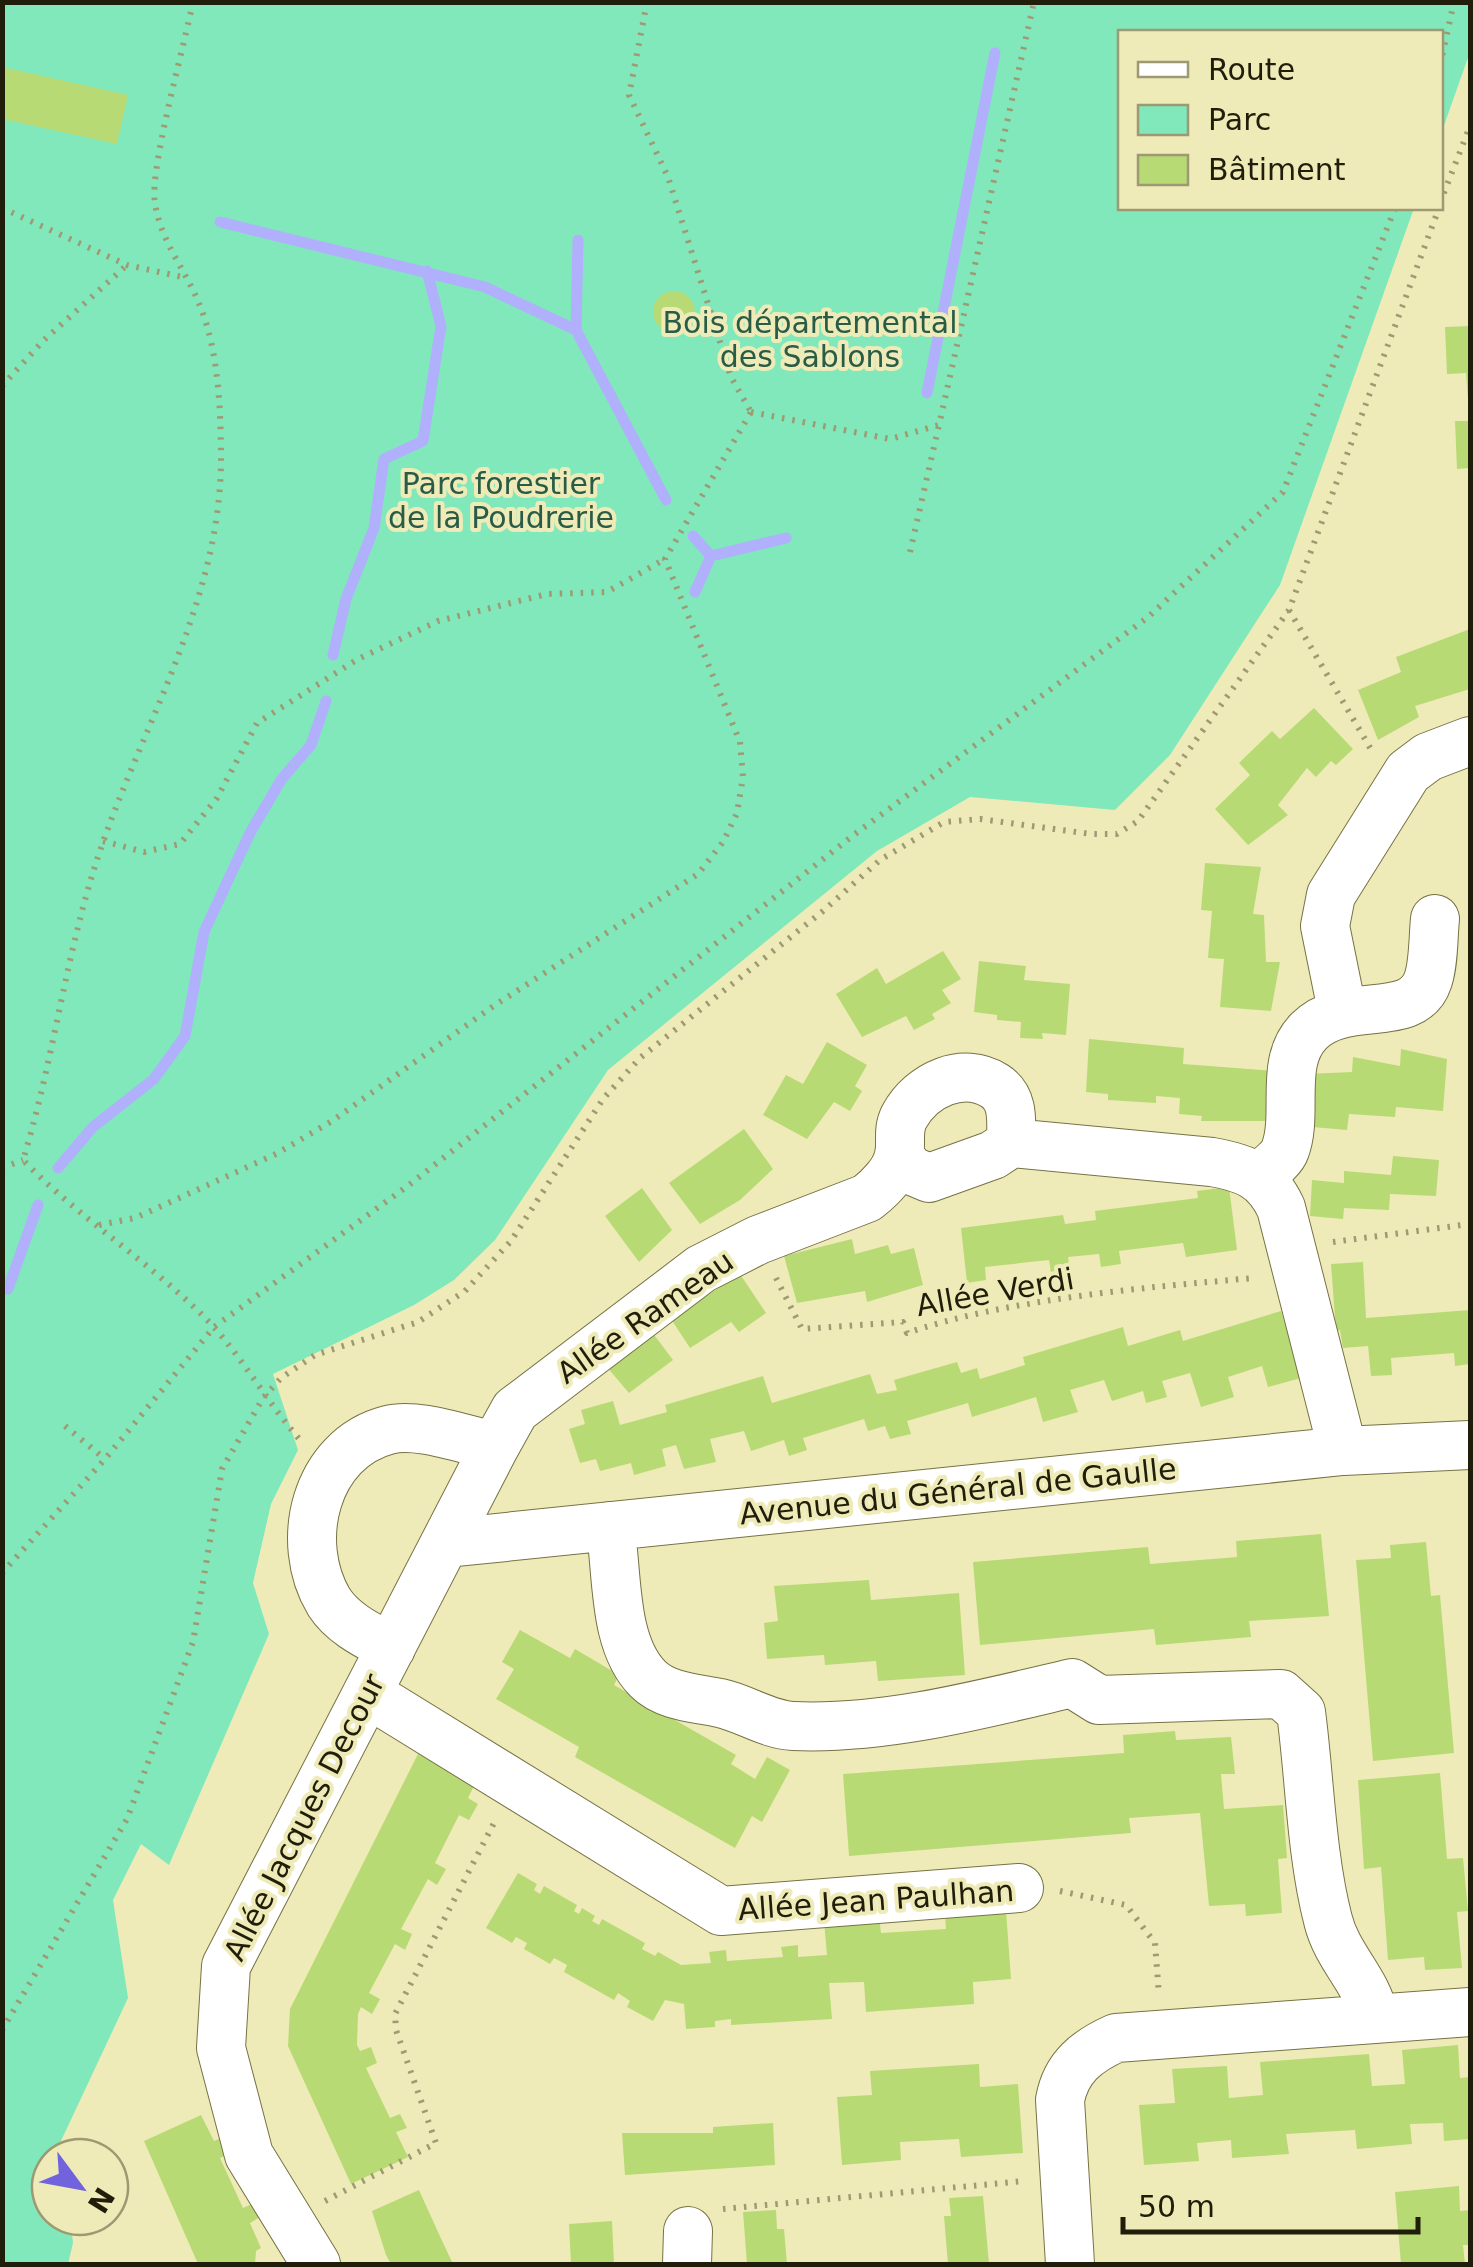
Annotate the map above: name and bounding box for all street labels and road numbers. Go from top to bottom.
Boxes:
street label: Allée Rameau [550,1243,740,1391]
street label: Allée Verdi [913,1261,1077,1323]
street label: Avenue du Général de Gaulle [738,1451,1178,1531]
street label: Allée Jacques Decour [216,1667,392,1966]
street label: Allée Jean Paulhan [737,1873,1015,1927]

